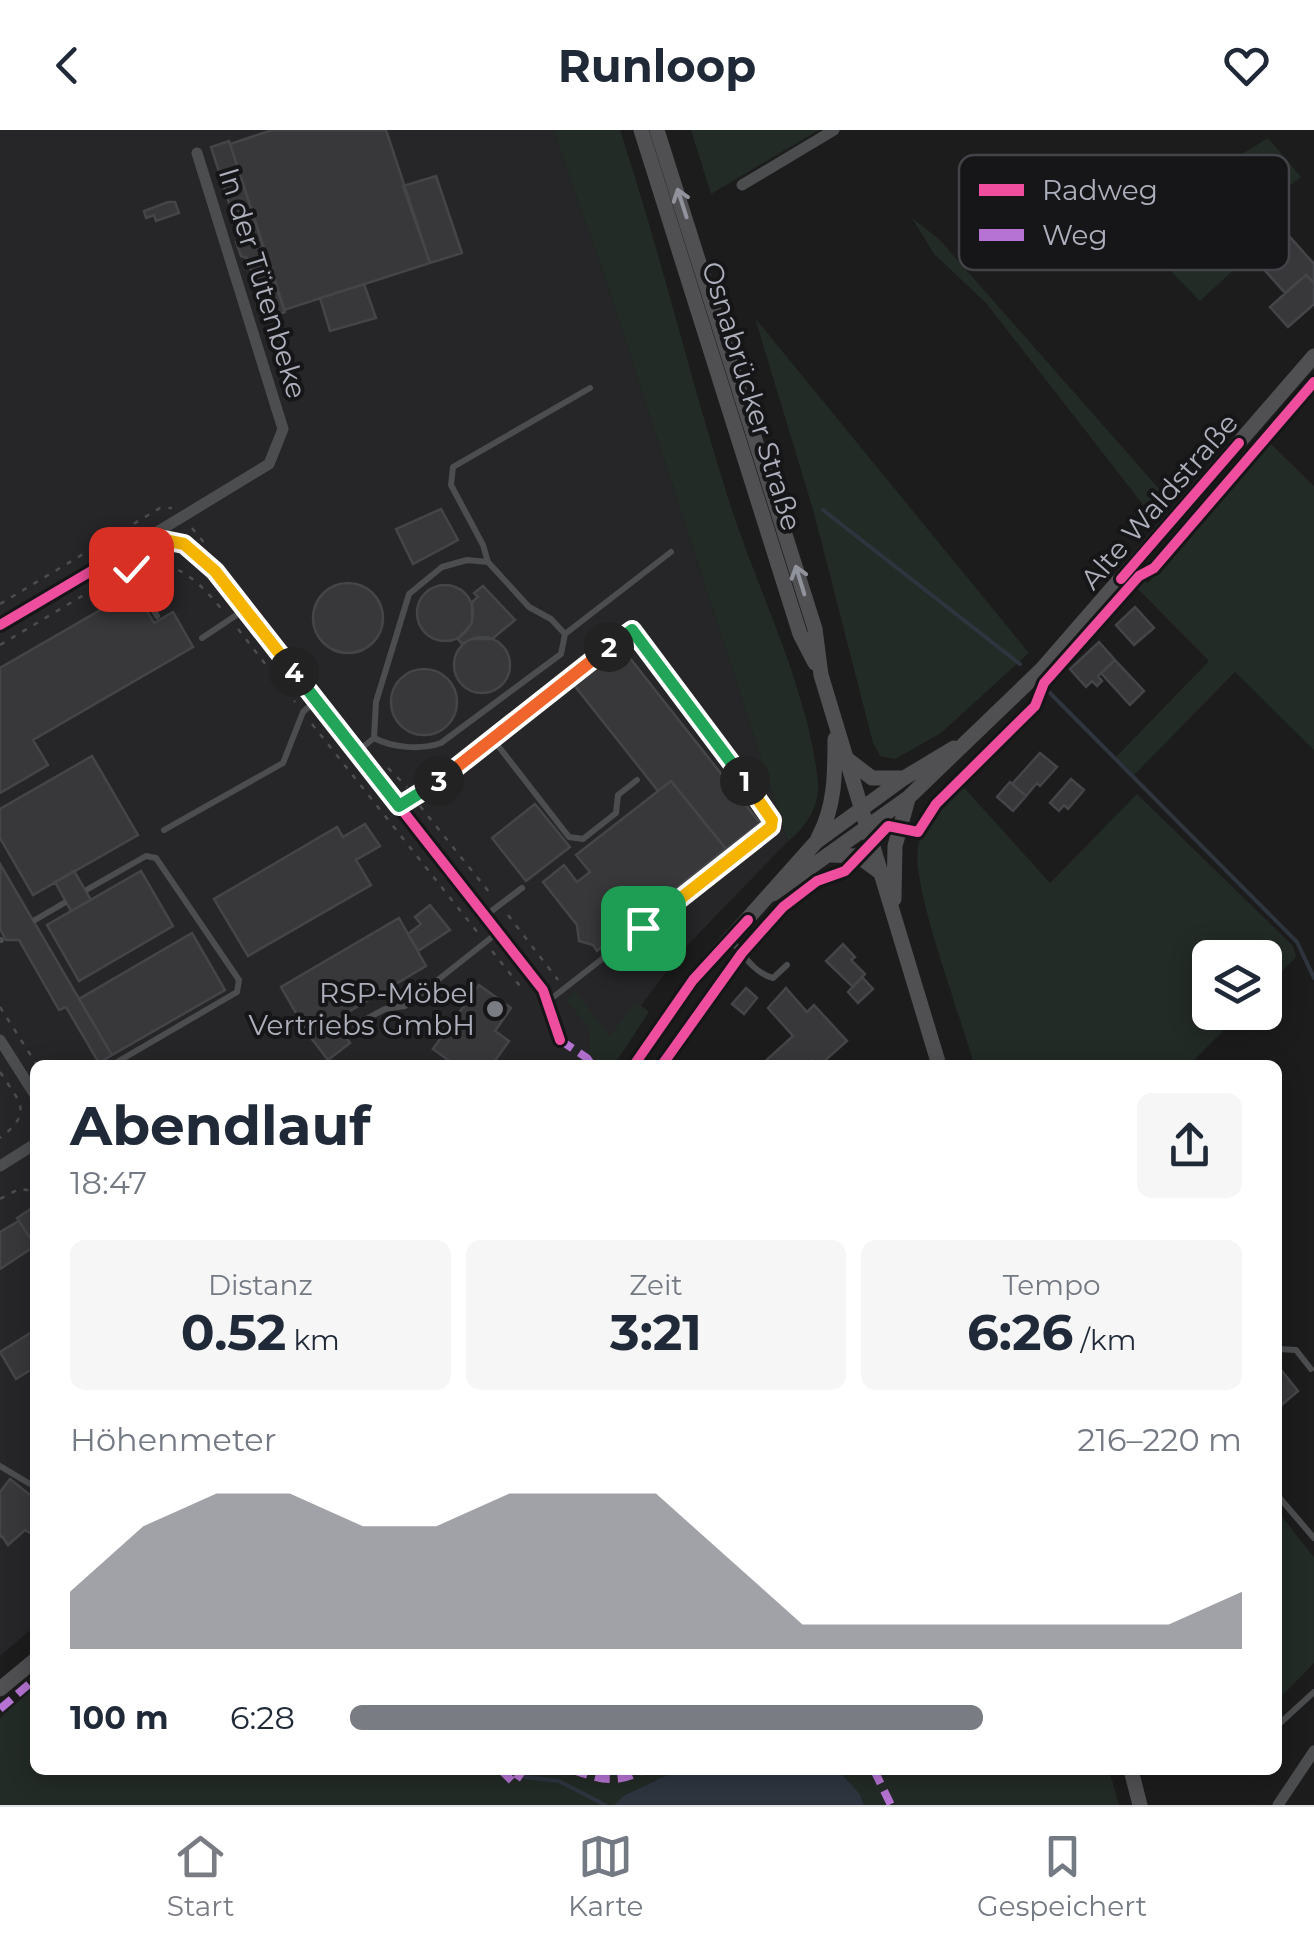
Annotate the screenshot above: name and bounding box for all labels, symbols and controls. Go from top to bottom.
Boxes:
icon: back [40,38,95,93]
text: Runloop [558,38,756,93]
icon: heart [1219,38,1274,93]
legend [959,155,1289,270]
street label: In der Tütenbeke [212,164,314,402]
text: Radweg [1042,173,1158,207]
one-way arrow [671,188,689,220]
text: Weg [1042,218,1108,252]
street label: Osnabrücker Straße [695,257,809,535]
street label: Alte Waldstraße [1073,406,1245,596]
pin [89,527,174,612]
icon: check [104,542,159,597]
one-way arrow [790,565,808,597]
pin: 2 [584,622,634,672]
text: 2 [601,630,617,664]
pin: 4 [269,647,319,697]
text: 4 [284,655,304,689]
pin: 3 [414,756,464,806]
pin: 1 [720,756,770,806]
text: 3 [431,764,447,798]
text: 1 [740,764,750,798]
pin [601,886,686,971]
icon: arrive [616,901,671,956]
map controls [1192,940,1282,1030]
button: layers [1192,940,1282,1030]
place label: RSP-Möbel Vertriebs GmbH [249,976,475,1042]
marker: RSP-Möbel Vertriebs GmbH [484,998,506,1020]
text: Abendlauf [70,1092,371,1159]
button: share [1137,1093,1242,1198]
text: 18:47 [70,1163,147,1202]
text: Distanz [208,1268,313,1302]
text: Zeit [629,1268,683,1302]
text: Tempo [1003,1268,1101,1302]
text: 0.52 [181,1302,286,1363]
text: 3:21 [610,1302,702,1363]
text: 6:26 [967,1302,1073,1363]
text: km [286,1323,340,1357]
text: /km [1073,1323,1136,1357]
text: Höhenmeter [70,1420,277,1459]
text: 216–220 m [1077,1420,1242,1459]
text: 100 m [70,1698,169,1737]
text: 6:28 [230,1698,295,1737]
tab: Start [167,1829,234,1923]
tab: Karte [568,1829,643,1923]
tab: Gespeichert [977,1829,1147,1923]

